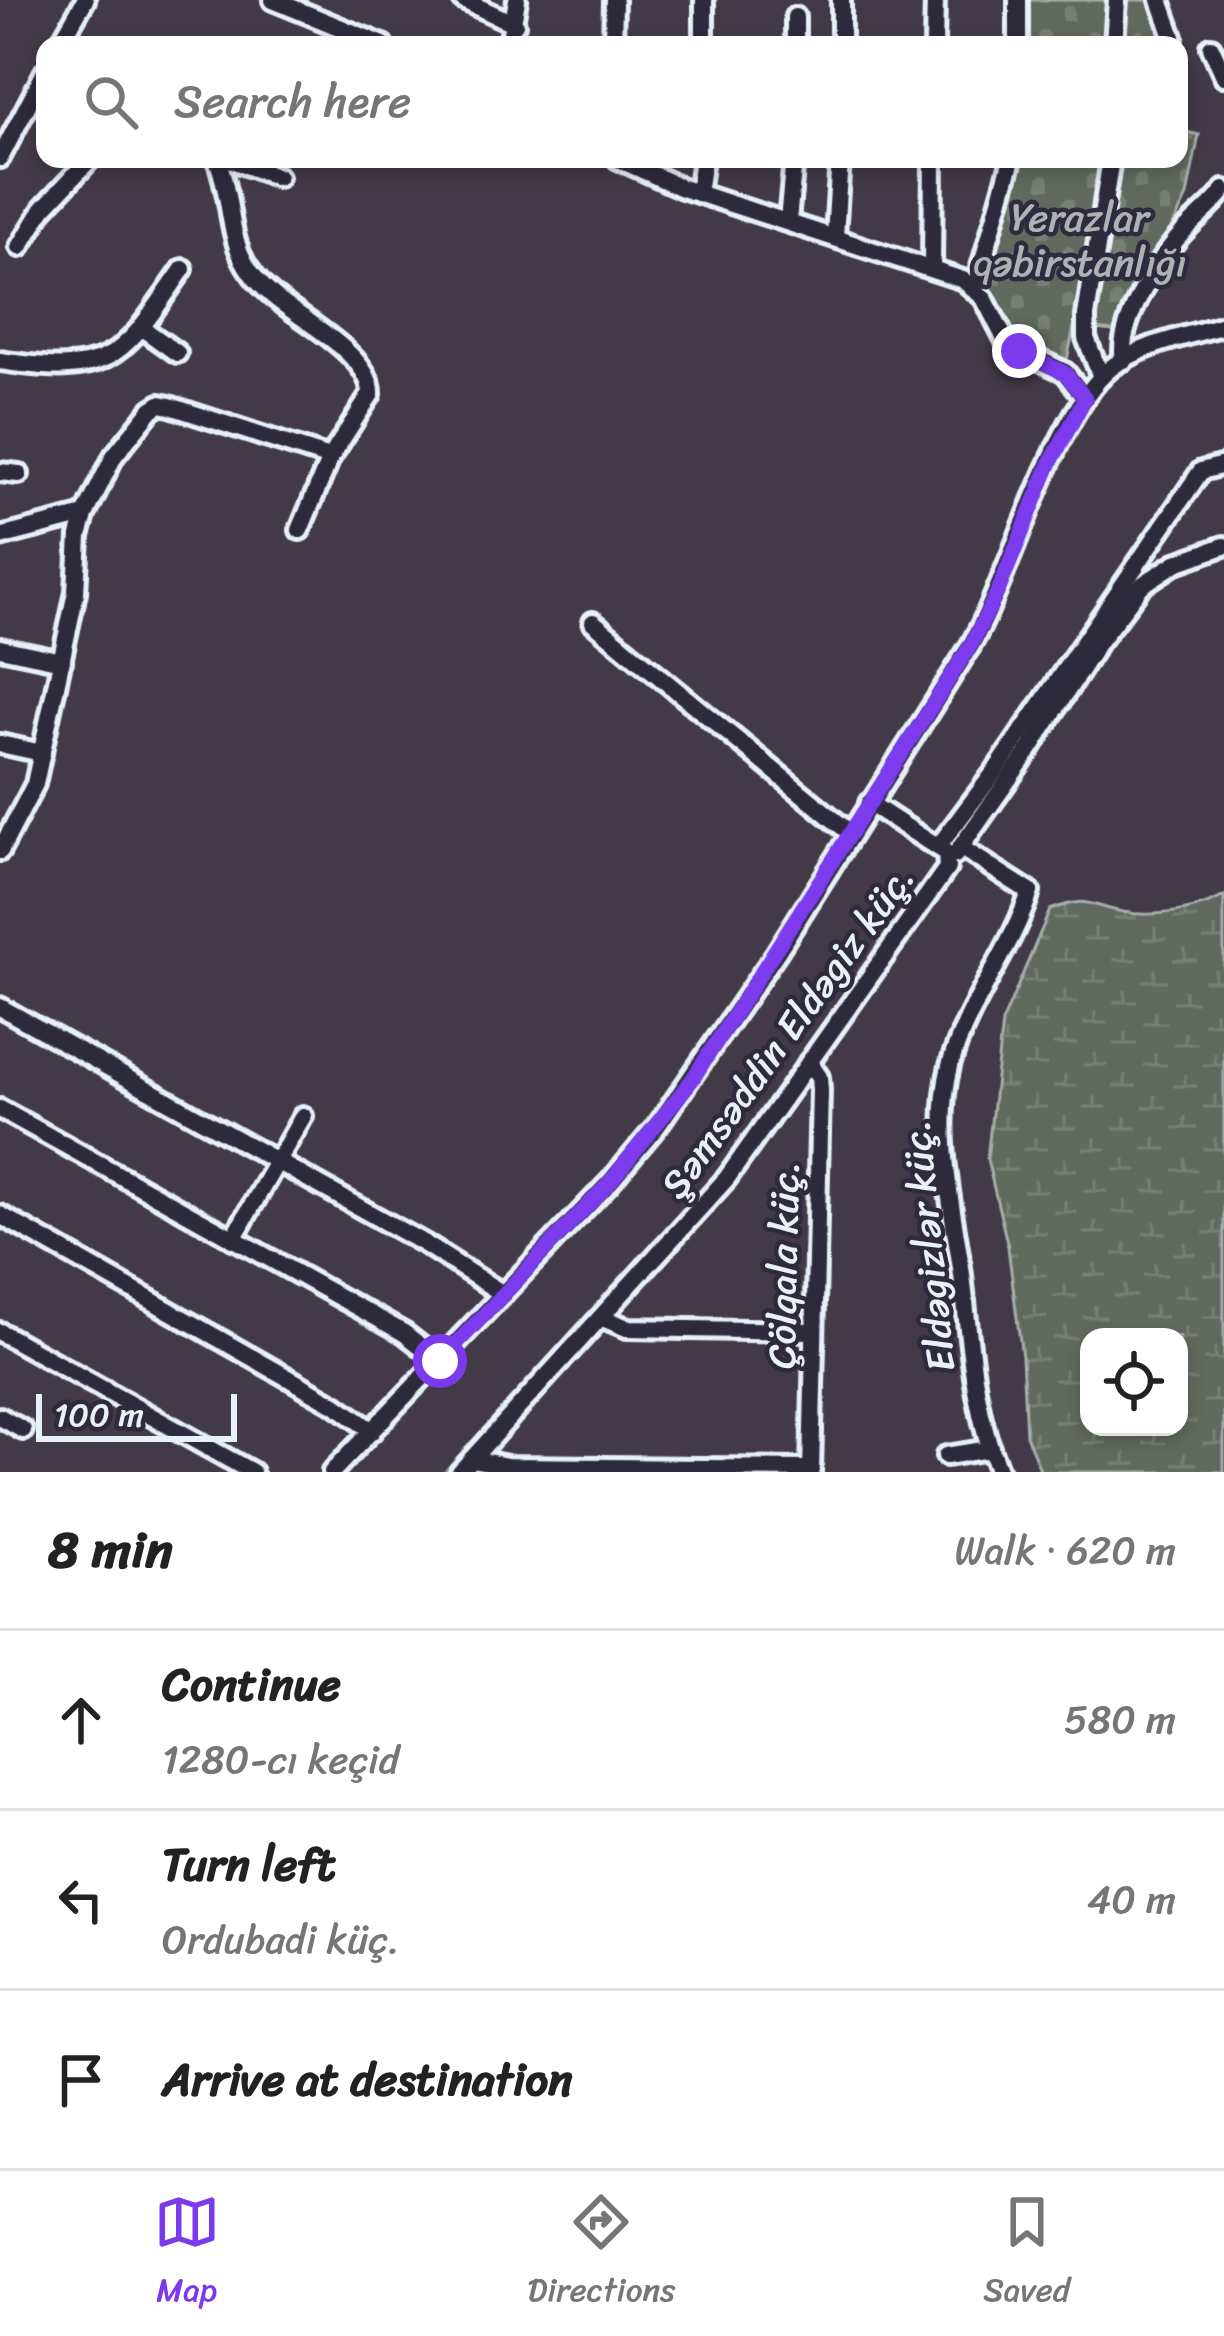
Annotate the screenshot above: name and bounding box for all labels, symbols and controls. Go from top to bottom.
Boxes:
search box [36,36,1188,168]
text: Search here [174,62,411,142]
icon: search [78,69,144,135]
park label: Yerazlar qəbirstanlığı [973,183,1187,297]
route end [992,324,1046,378]
street label: Şəmsəddin Eldəgiz küç. [641,849,933,1213]
street label: Eldəgizlər küç. [880,1117,976,1375]
street label: Çölqala küç. [747,1161,819,1369]
map controls [1080,1328,1188,1436]
button: locate [1080,1328,1188,1436]
route start [413,1334,467,1388]
text: 100 m [54,1386,144,1444]
scale bar [36,1388,237,1441]
text: 8 min [48,1505,173,1595]
text: Walk · 620 m [954,1516,1176,1585]
text: Continue [162,1645,341,1725]
text: 580 m [1064,1685,1176,1754]
icon: ahead [48,1687,114,1753]
text: 1280-cı keçid [162,1725,399,1794]
text: Turn left [162,1825,335,1905]
text: 40 m [1087,1865,1176,1934]
icon: left [48,1867,114,1933]
text: Ordubadi küç. [162,1905,399,1974]
text: Arrive at destination [162,2040,572,2120]
icon: arrive [48,2047,114,2113]
tab: Map [154,2189,220,2319]
tab: Directions [528,2189,675,2319]
tab: Saved [983,2189,1070,2319]

